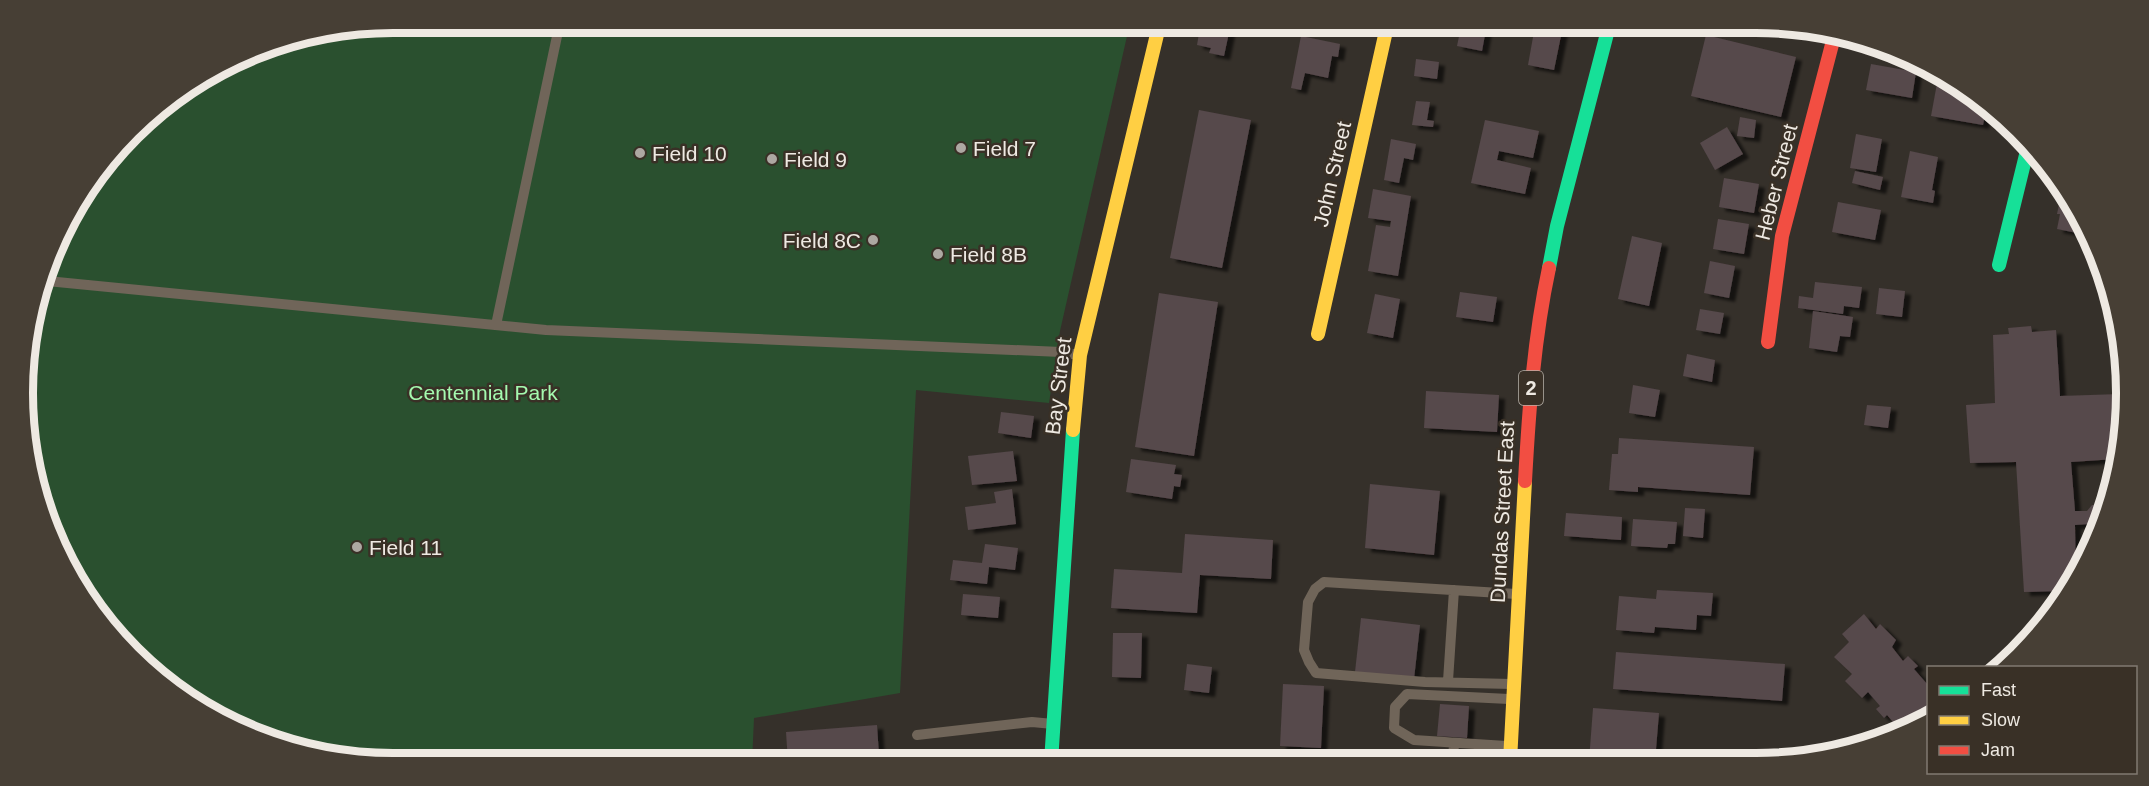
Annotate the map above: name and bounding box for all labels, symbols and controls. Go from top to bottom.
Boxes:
street label: John Street [1309,119,1355,229]
street label: Heber Street [1750,121,1802,243]
place label: Field 7 [973,137,1036,160]
marker: Field 7 [954,141,968,155]
place label: Field 10 [652,142,727,165]
marker: Field 10 [633,146,647,160]
place label: Field 9 [784,148,847,171]
marker: Field 9 [765,152,779,166]
place label: Field 8C [783,229,861,252]
marker: Field 8C [866,233,880,247]
place label: Field 8B [950,243,1027,266]
marker: Field 8B [931,247,945,261]
street label: Bay Street [1041,336,1075,436]
road number: 2 [1519,371,1543,405]
park label: Centennial Park [408,381,558,404]
street label: Dundas Street East [1486,420,1518,604]
place label: Field 11 [369,536,442,559]
marker: Field 11 [350,540,364,554]
legend [1927,666,2137,774]
text: Fast [1981,680,2016,700]
text: Slow [1981,710,2021,730]
text: Jam [1981,740,2015,760]

